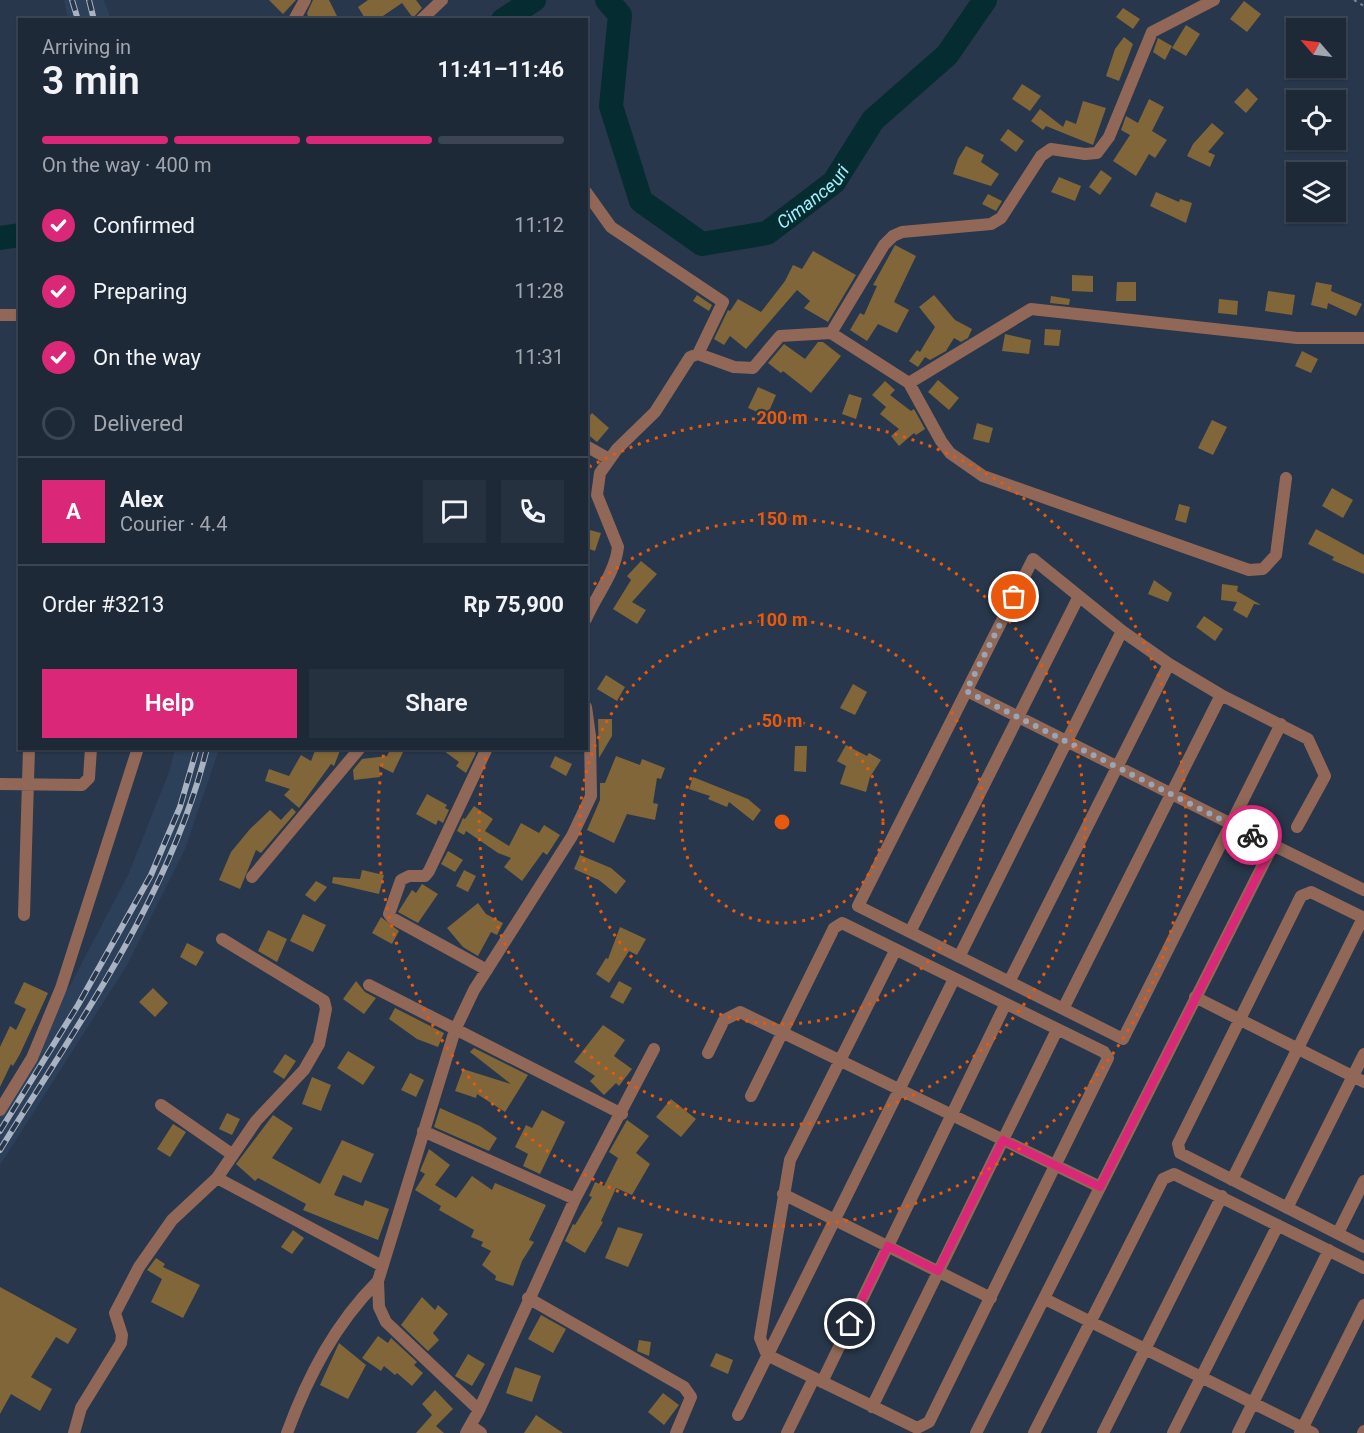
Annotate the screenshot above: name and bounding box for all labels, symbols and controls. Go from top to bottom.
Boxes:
north arrow [1286,18,1346,78]
map controls [1286,18,1346,222]
text: Arriving in [42,35,131,59]
text: 11:41–11:46 [437,57,564,82]
text: 3 min [42,58,140,104]
button: locate [1286,90,1346,150]
text: On the way · 400 m [42,153,211,177]
water label: Cimanceuri [772,160,853,233]
button: layers [1286,162,1346,222]
icon: check [42,209,75,242]
text: Confirmed [93,213,195,238]
text: 11:12 [514,213,564,237]
icon: check [42,275,75,308]
text: Preparing [93,279,187,304]
text: 11:28 [514,279,564,303]
icon: check [42,341,75,374]
text: On the way [93,345,201,370]
text: 11:31 [514,345,564,369]
text: 200 m [756,407,808,428]
text: Delivered [93,411,183,436]
button: chat [423,480,486,543]
button: phone [501,480,564,543]
text: Alex [120,487,164,512]
text: A [66,499,81,524]
text: 150 m [756,508,808,529]
text: Courier · 4.4 [120,512,227,536]
pin [988,571,1039,622]
icon: bag [997,580,1030,613]
text: Order #3213 [42,592,164,617]
text: Rp 75,900 [464,592,564,617]
text: 100 m [756,609,808,630]
button: Help [42,669,297,738]
button: Share [309,669,564,738]
text: 50 m [762,710,802,731]
courier [1222,805,1282,865]
centre of rings [772,812,792,832]
icon: bike [1236,819,1269,852]
pin [824,1298,875,1349]
icon: home [833,1307,866,1340]

